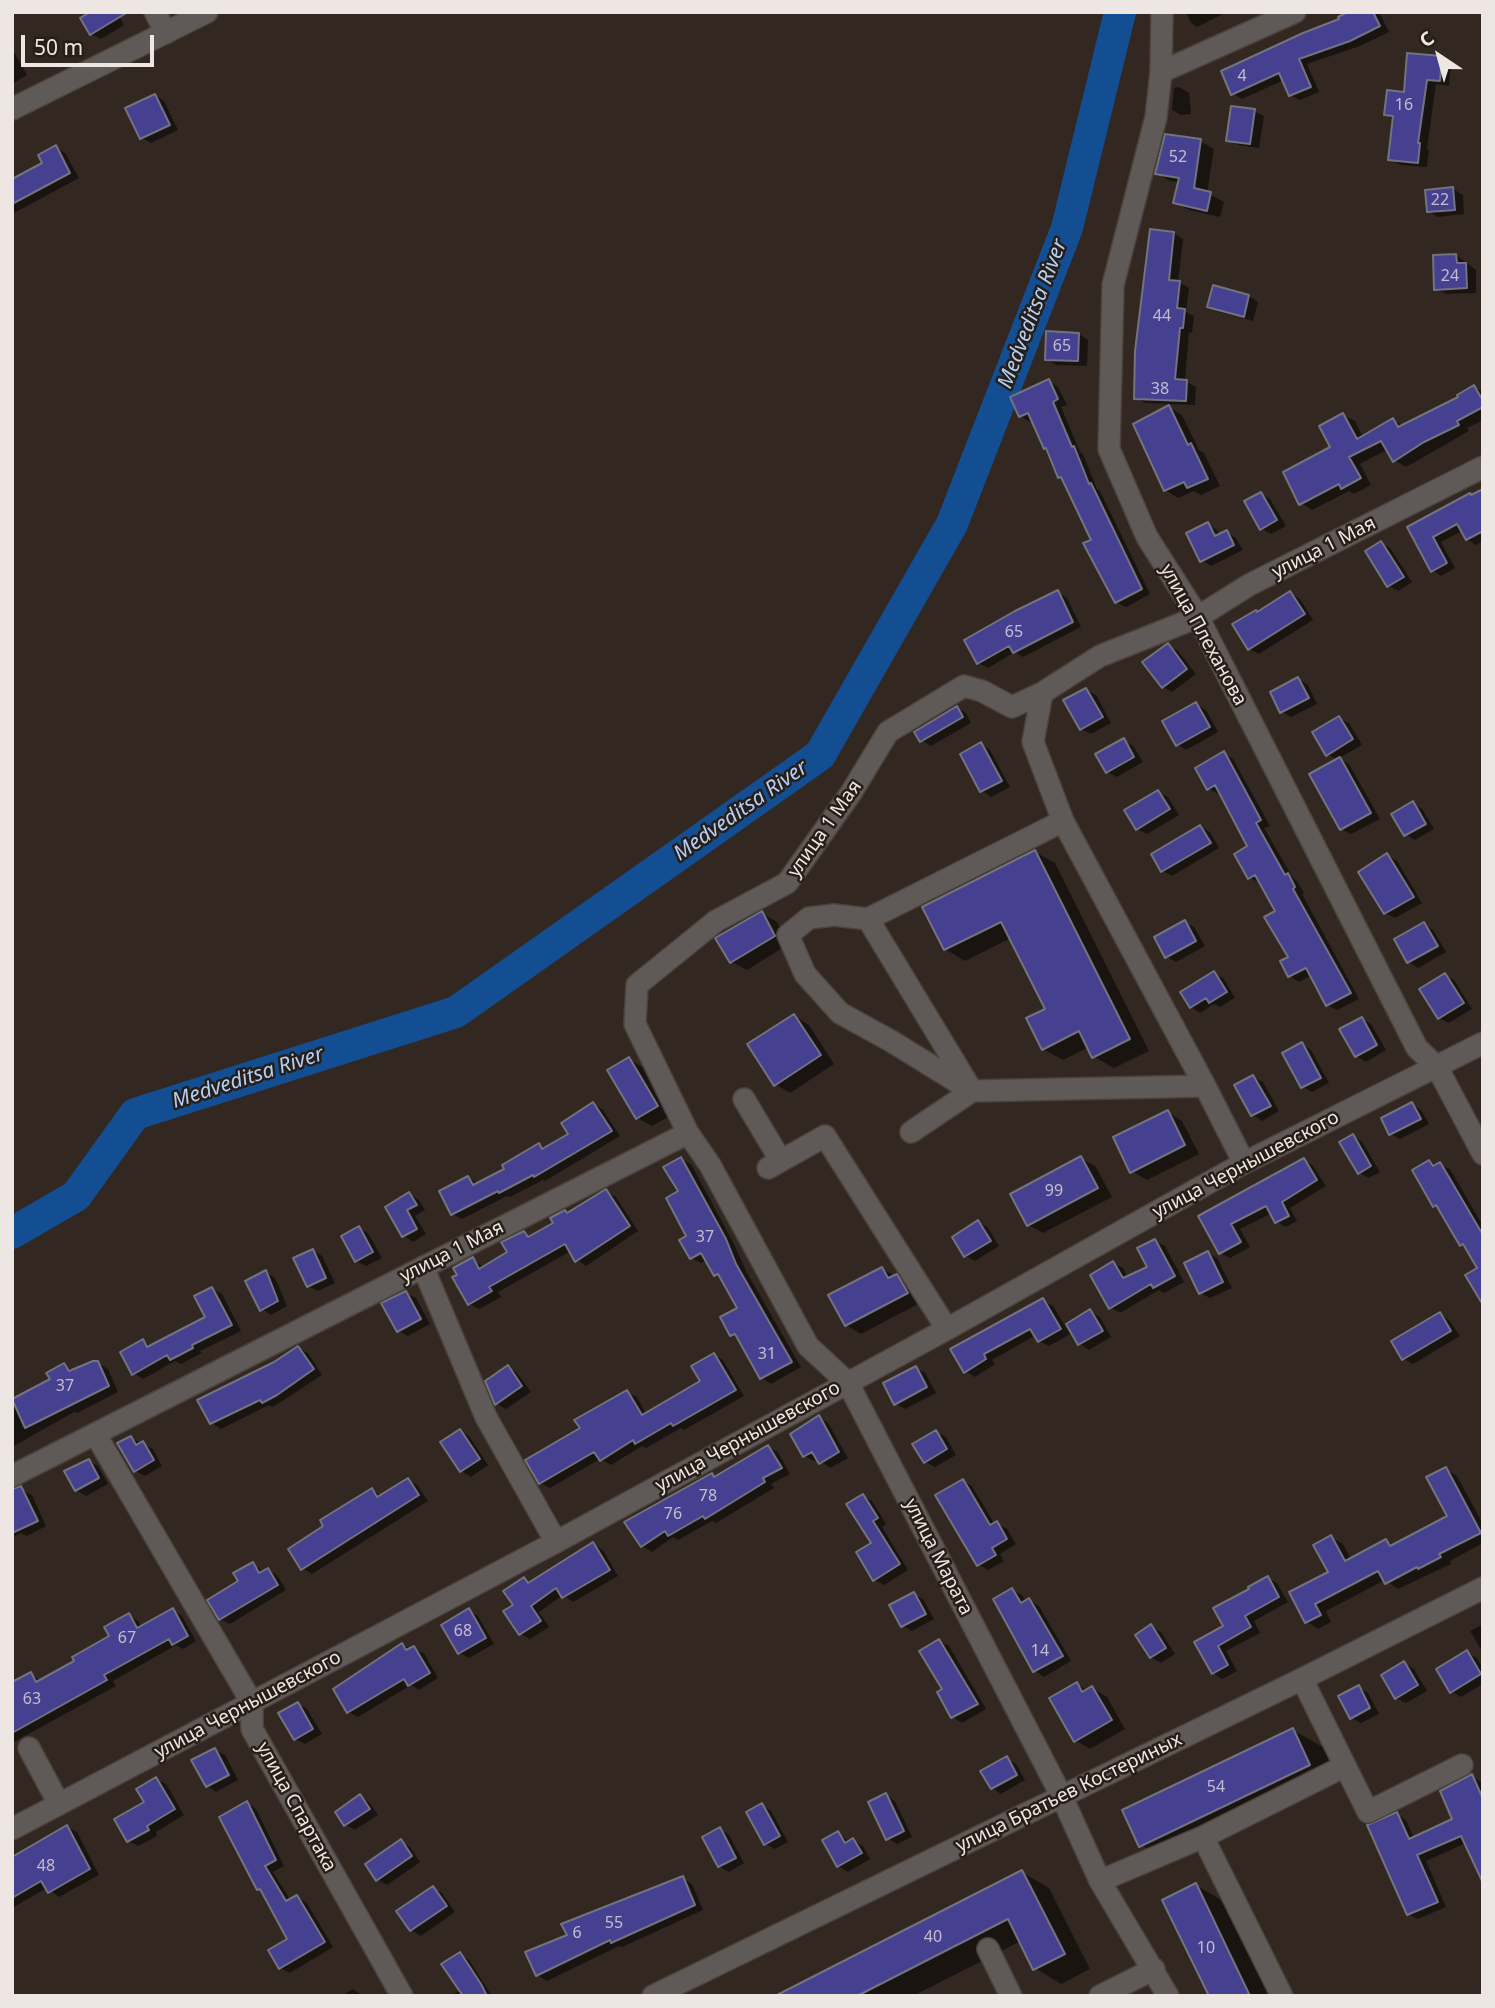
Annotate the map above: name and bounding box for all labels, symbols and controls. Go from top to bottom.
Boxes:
scale bar [24,21,158,65]
north arrow [1404,21,1474,91]
text: С [1414,25,1439,53]
text: 50 m [34,33,83,61]
house number: 4 [1237,66,1247,86]
house number: 16 [1395,95,1413,115]
house number: 52 [1169,147,1187,167]
house number: 22 [1431,190,1449,210]
water label: Medveditsa River [993,236,1073,392]
house number: 24 [1441,266,1459,286]
house number: 44 [1153,306,1171,326]
house number: 65 [1053,336,1071,356]
house number: 38 [1151,379,1169,399]
street label: улица 1 Мая [1268,512,1380,584]
street label: улица Плеханова [1155,560,1251,710]
house number: 65 [1005,622,1023,642]
water label: Medveditsa River [669,755,813,867]
street label: улица 1 Мая [783,776,867,882]
water label: Medveditsa River [169,1042,327,1114]
street label: улица Чернышевского [1149,1106,1343,1224]
house number: 99 [1045,1181,1063,1201]
street label: улица 1 Мая [396,1216,508,1288]
house number: 37 [696,1227,714,1247]
house number: 31 [758,1344,776,1364]
house number: 37 [56,1376,74,1396]
street label: улица Чернышевского [652,1377,844,1497]
house number: 78 [699,1486,717,1506]
street label: улица Марата [899,1495,977,1619]
house number: 76 [664,1504,682,1524]
house number: 68 [454,1621,472,1641]
house number: 67 [118,1628,136,1648]
house number: 14 [1031,1641,1049,1661]
street label: улица Чернышевского [151,1646,345,1764]
house number: 63 [23,1689,41,1709]
street label: улица Братьев Костериных [952,1728,1186,1858]
street label: улица Спартака [251,1738,341,1876]
house number: 54 [1207,1777,1225,1797]
house number: 48 [37,1856,55,1876]
house number: 55 [605,1913,623,1933]
house number: 6 [572,1923,582,1943]
house number: 40 [924,1927,942,1947]
house number: 10 [1197,1938,1215,1958]

